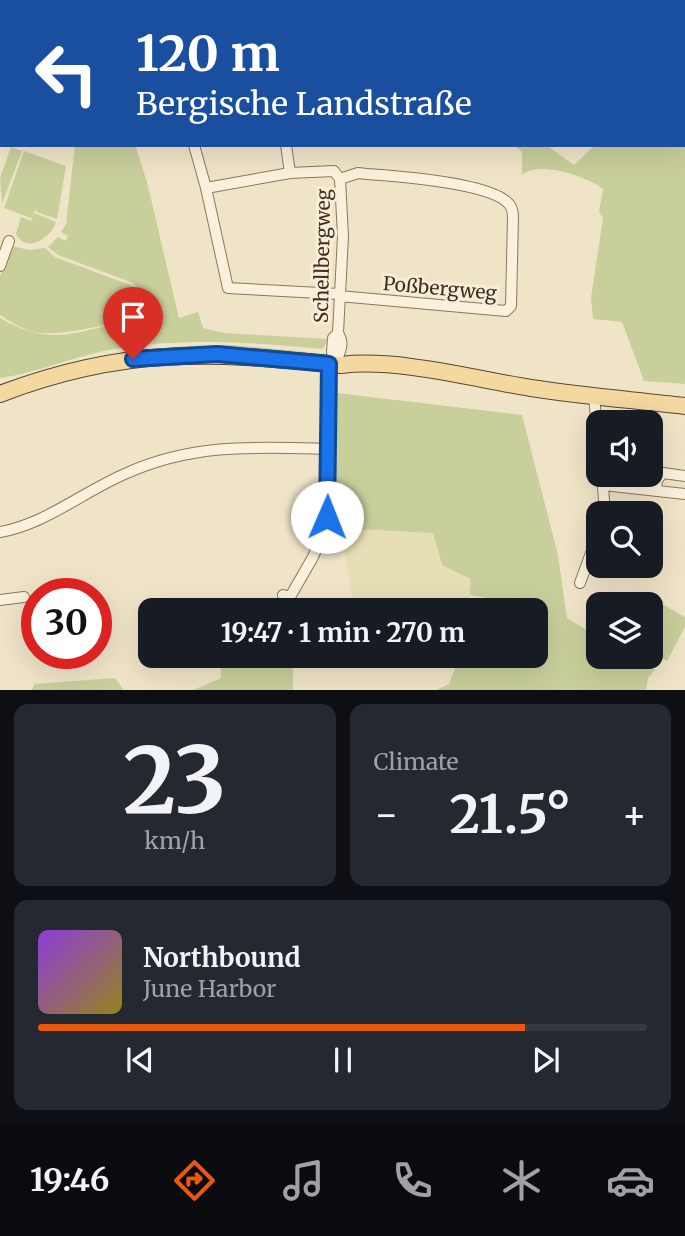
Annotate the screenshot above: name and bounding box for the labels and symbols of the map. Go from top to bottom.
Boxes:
street label: Schellbergweg [309,188,335,323]
street label: Poßbergweg [382,271,498,305]
pin [103,287,163,359]
position arrow [290,480,364,554]
speed limit sign: 30 [21,578,112,669]

